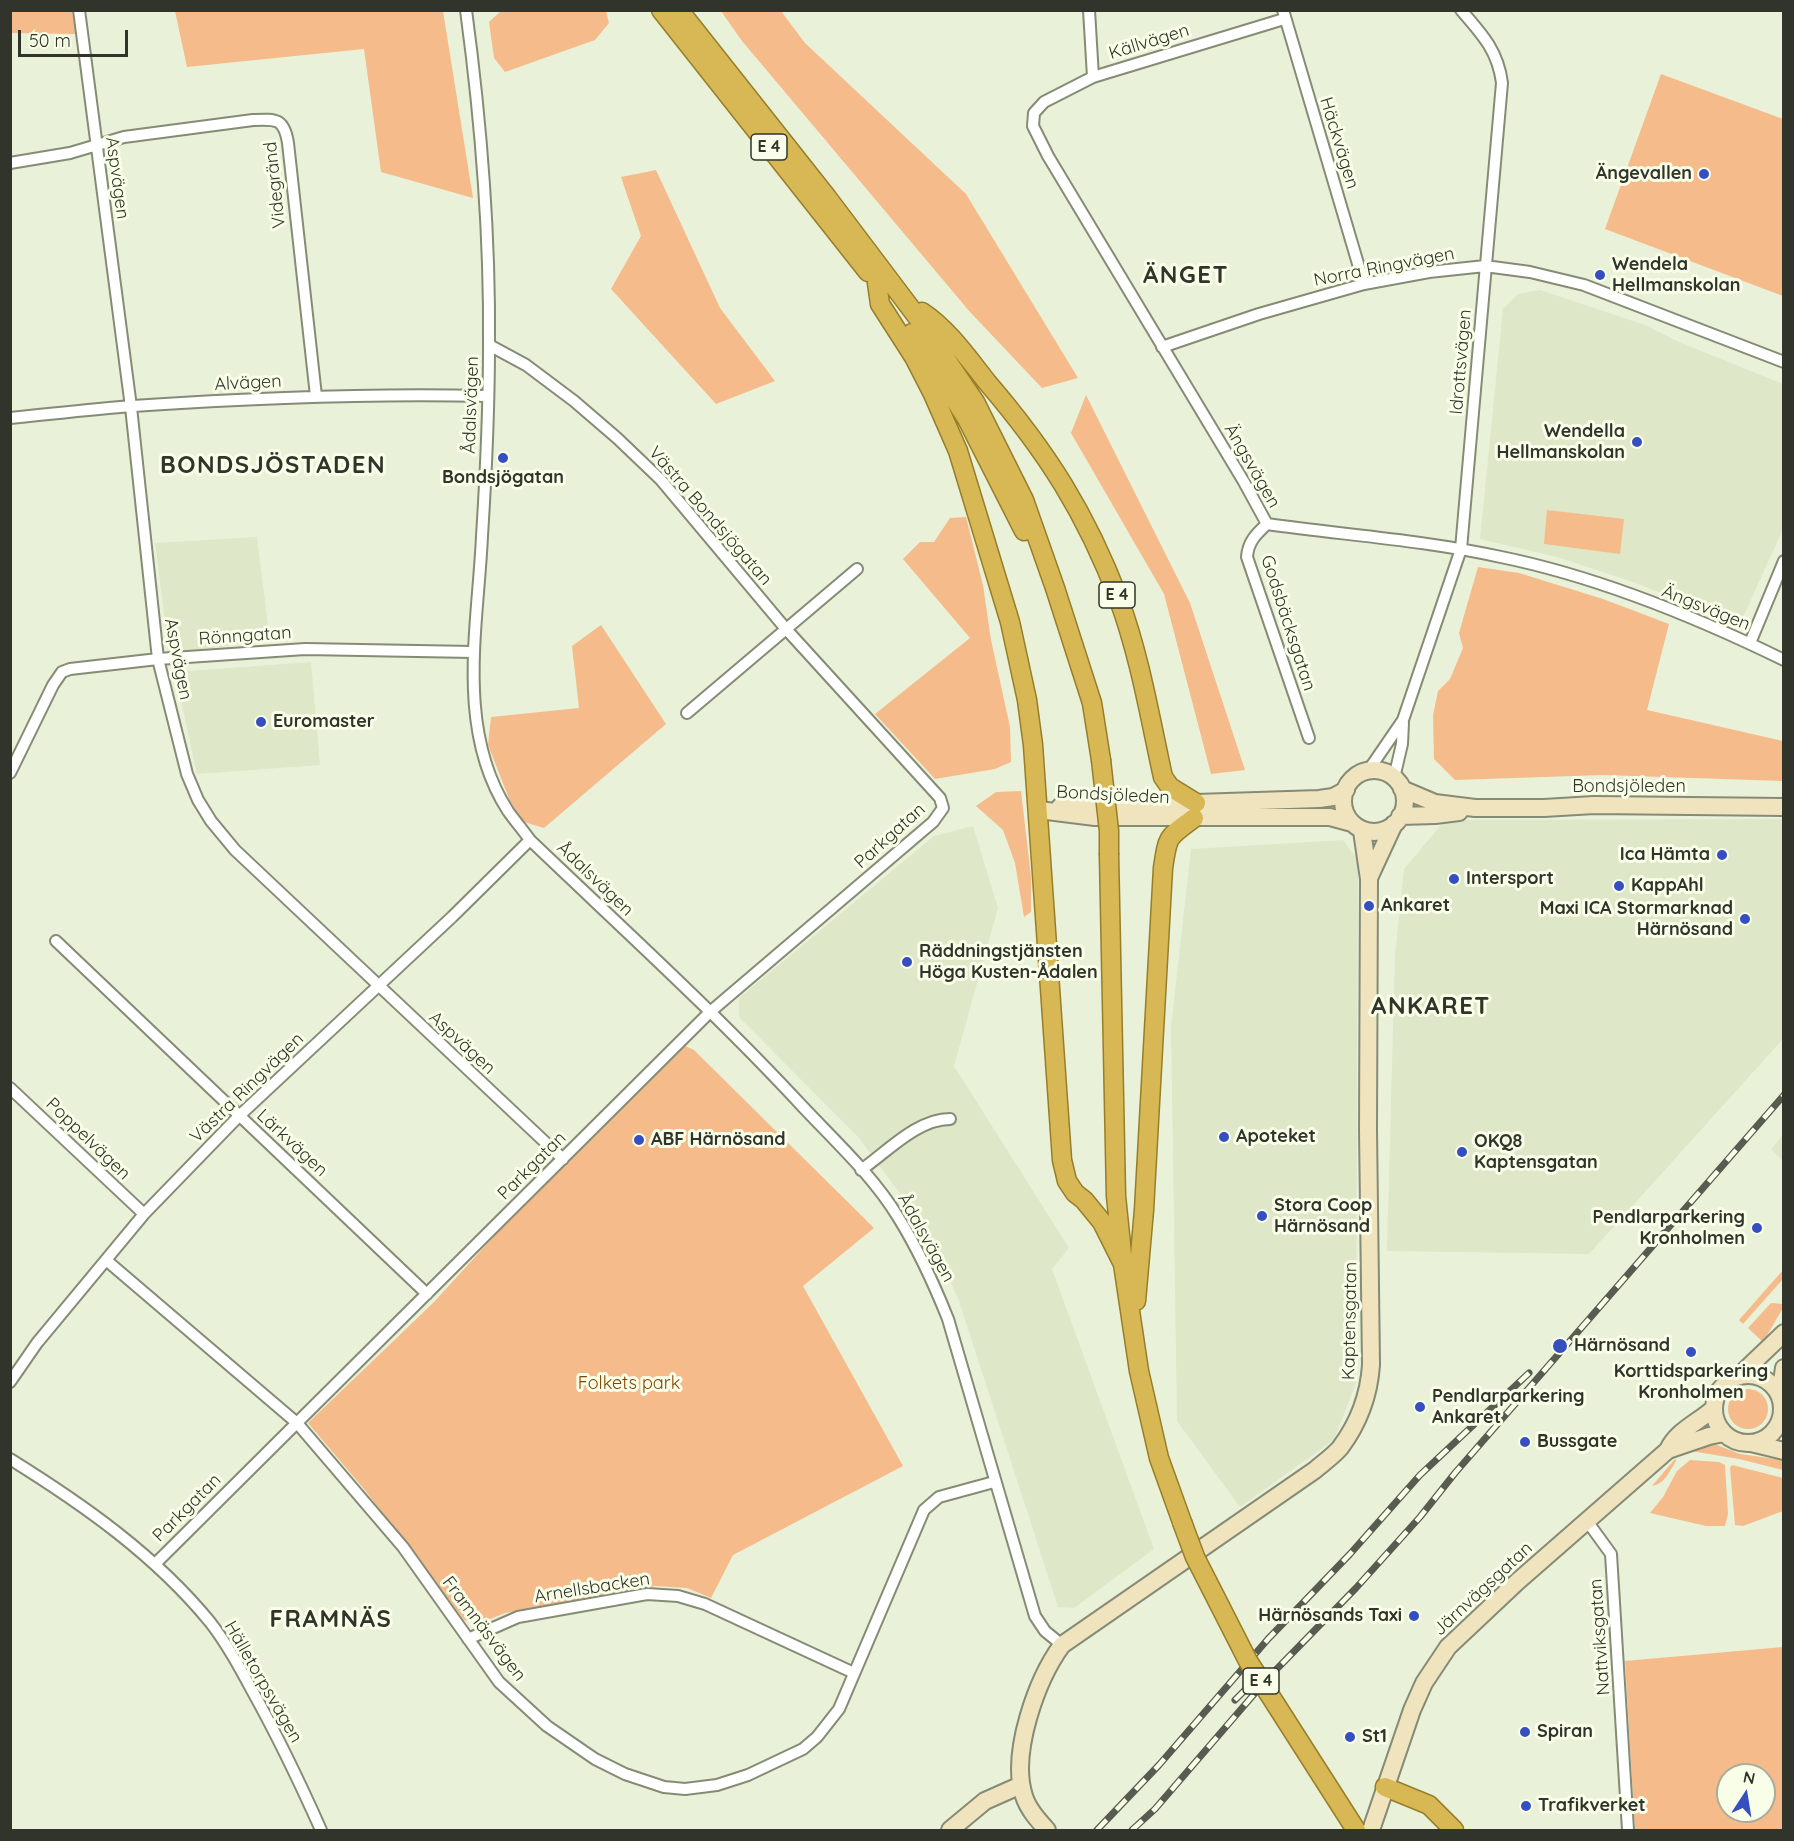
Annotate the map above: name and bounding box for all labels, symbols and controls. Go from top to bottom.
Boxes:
scale bar [21,18,130,56]
street label: Källvägen [1106,20,1192,64]
text: 50 m [29,29,71,52]
street label: Häckvägen [1315,95,1363,191]
road number: E 4 [751,134,787,160]
street label: Aspvägen [101,136,133,220]
street label: Videgränd [260,141,290,229]
place label: Ängevallen [1596,163,1692,185]
marker: Ängevallen [1697,167,1711,181]
street label: Norra Ringvägen [1312,243,1456,291]
place label: Wendela Hellmanskolan [1612,254,1741,296]
district label: ÄNGET [1143,262,1229,290]
marker: Wendela Hellmanskolan [1593,268,1607,282]
street label: Idrottsvägen [1446,308,1476,416]
street label: Ådalsvägen [458,356,484,454]
street label: Alvägen [214,370,282,396]
street label: Ängsvägen [1219,420,1285,512]
place label: Wendella Hellmanskolan [1496,421,1625,464]
marker: Wendella Hellmanskolan [1630,435,1644,449]
street label: Västra Bondsjögatan [644,442,776,590]
marker: Bondsjögatan [496,451,510,465]
district label: BONDSJÖSTADEN [160,452,386,480]
place label: Bondsjögatan [442,467,564,489]
street label: Godsbäcksgatan [1256,552,1320,694]
street label: Ängsvägen [1659,580,1753,636]
road number: E 4 [1099,582,1135,608]
street label: Aspvägen [160,616,196,702]
street label: Rönngatan [198,622,292,650]
place label: Euromaster [273,711,375,733]
marker: Euromaster [254,715,268,729]
street label: Bondsjöleden [1572,776,1686,798]
street label: Bondsjöleden [1056,781,1170,809]
street label: Parkgatan [850,799,930,873]
street label: Ådalsvägen [552,837,638,921]
place label: Ica Hämta [1620,844,1710,866]
marker: Ica Hämta [1715,848,1729,862]
place label: Intersport [1466,868,1554,890]
marker: Intersport [1447,872,1461,886]
place label: KappAhl [1631,875,1704,897]
marker: KappAhl [1612,879,1626,893]
place label: Ankaret [1381,895,1450,917]
place label: Maxi ICA Stormarknad Härnösand [1540,898,1733,940]
marker: Ankaret [1362,899,1376,913]
marker: Maxi ICA Stormarknad Härnösand [1738,912,1752,926]
place label: Räddningstjänsten Höga Kusten-Ådalen [919,941,1098,984]
marker: Räddningstjänsten Höga Kusten-Ådalen [900,955,914,969]
district label: ANKARET [1371,993,1491,1021]
street label: Aspvägen [424,1007,500,1079]
street label: Västra Ringvägen [186,1028,308,1148]
street label: Poppelvägen [41,1093,135,1185]
street label: Lärkvägen [252,1105,332,1181]
place label: Apoteket [1236,1126,1316,1148]
street label: Parkgatan [493,1127,571,1205]
place label: ABF Härnösand [651,1129,786,1151]
marker: Apoteket [1217,1130,1231,1144]
place label: OKQ8 Kaptensgatan [1474,1131,1598,1174]
marker: ABF Härnösand [632,1133,646,1147]
marker: OKQ8 Kaptensgatan [1455,1145,1469,1159]
street label: Ådalsvägen [893,1190,959,1286]
place label: Stora Coop Härnösand [1274,1195,1372,1238]
place label: Pendlarparkering Kronholmen [1593,1207,1745,1250]
marker: Stora Coop Härnösand [1255,1209,1269,1223]
marker: Pendlarparkering Kronholmen [1750,1221,1764,1235]
street label: Kaptensgatan [1338,1262,1362,1380]
place label: Härnösand [1574,1335,1670,1357]
marker: Härnösand [1551,1337,1569,1355]
marker: Korttidsparkering Kronholmen [1684,1345,1698,1359]
place label: Korttidsparkering Kronholmen [1614,1361,1768,1404]
park label: Folkets park [578,1373,680,1395]
place label: Pendlarparkering Ankaret [1432,1386,1584,1428]
marker: Pendlarparkering Ankaret [1413,1400,1427,1414]
place label: Bussgate [1537,1431,1617,1453]
marker: Bussgate [1518,1435,1532,1449]
street label: Parkgatan [148,1469,226,1547]
street label: Järnvägsgatan [1429,1538,1537,1640]
street label: Arnellsbacken [533,1568,651,1608]
street label: Framnäsvägen [438,1572,530,1686]
street label: Nattviksgatan [1585,1578,1615,1696]
place label: Härnösands Taxi [1258,1605,1402,1627]
district label: FRAMNÄS [270,1606,392,1634]
marker: Härnösands Taxi [1407,1609,1421,1623]
street label: Hälletorpsvägen [219,1617,307,1747]
road number: E 4 [1243,1668,1279,1694]
place label: Spiran [1537,1721,1593,1743]
marker: Spiran [1518,1725,1532,1739]
place label: St1 [1362,1726,1387,1748]
marker: St1 [1343,1730,1357,1744]
north arrow [1716,1763,1776,1823]
text: N [1741,1766,1757,1788]
place label: Trafikverket [1538,1795,1646,1817]
marker: Trafikverket [1519,1799,1533,1813]

